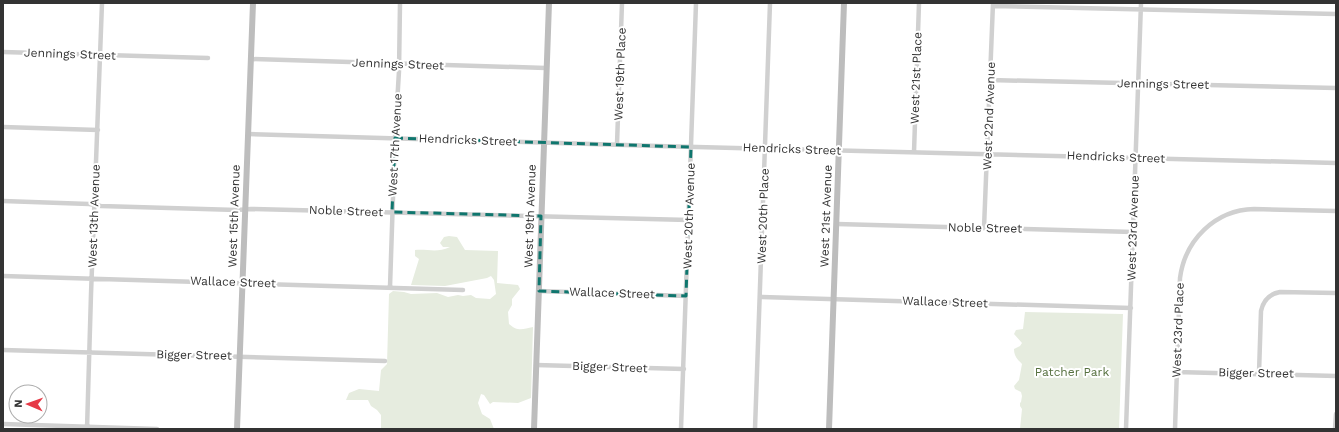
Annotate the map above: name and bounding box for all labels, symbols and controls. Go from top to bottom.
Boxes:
street label: West 19th Place [611,27,629,121]
street label: West 21st Place [907,32,925,124]
street label: Jennings Street [24,45,116,63]
street label: Jennings Street [352,55,444,73]
street label: West 22nd Avenue [980,61,998,170]
street label: Jennings Street [1117,76,1209,92]
street label: West 17th Avenue [385,93,405,197]
street label: Hendricks Street [418,131,518,149]
street label: Hendricks Street [742,140,842,158]
street label: Hendricks Street [1066,148,1166,166]
street label: West 20th Avenue [680,162,698,269]
street label: West 13th Avenue [85,164,103,268]
street label: West 15th Avenue [225,164,243,268]
street label: West 19th Avenue [521,164,539,268]
street label: West 21st Avenue [817,164,835,268]
street label: West 20th Place [754,168,772,264]
street label: West 23rd Avenue [1124,175,1142,281]
street label: Noble Street [309,203,383,219]
street label: Noble Street [948,220,1022,236]
street label: Wallace Street [190,274,276,290]
street label: West 23rd Place [1169,282,1187,378]
street label: Wallace Street [569,285,655,301]
street label: Wallace Street [902,294,988,310]
street label: Bigger Street [156,347,232,363]
street label: Bigger Street [572,359,648,375]
park label: Patcher Park [1035,365,1109,379]
street label: Bigger Street [1218,365,1294,381]
north arrow [8,384,48,424]
text: N [12,399,25,408]

